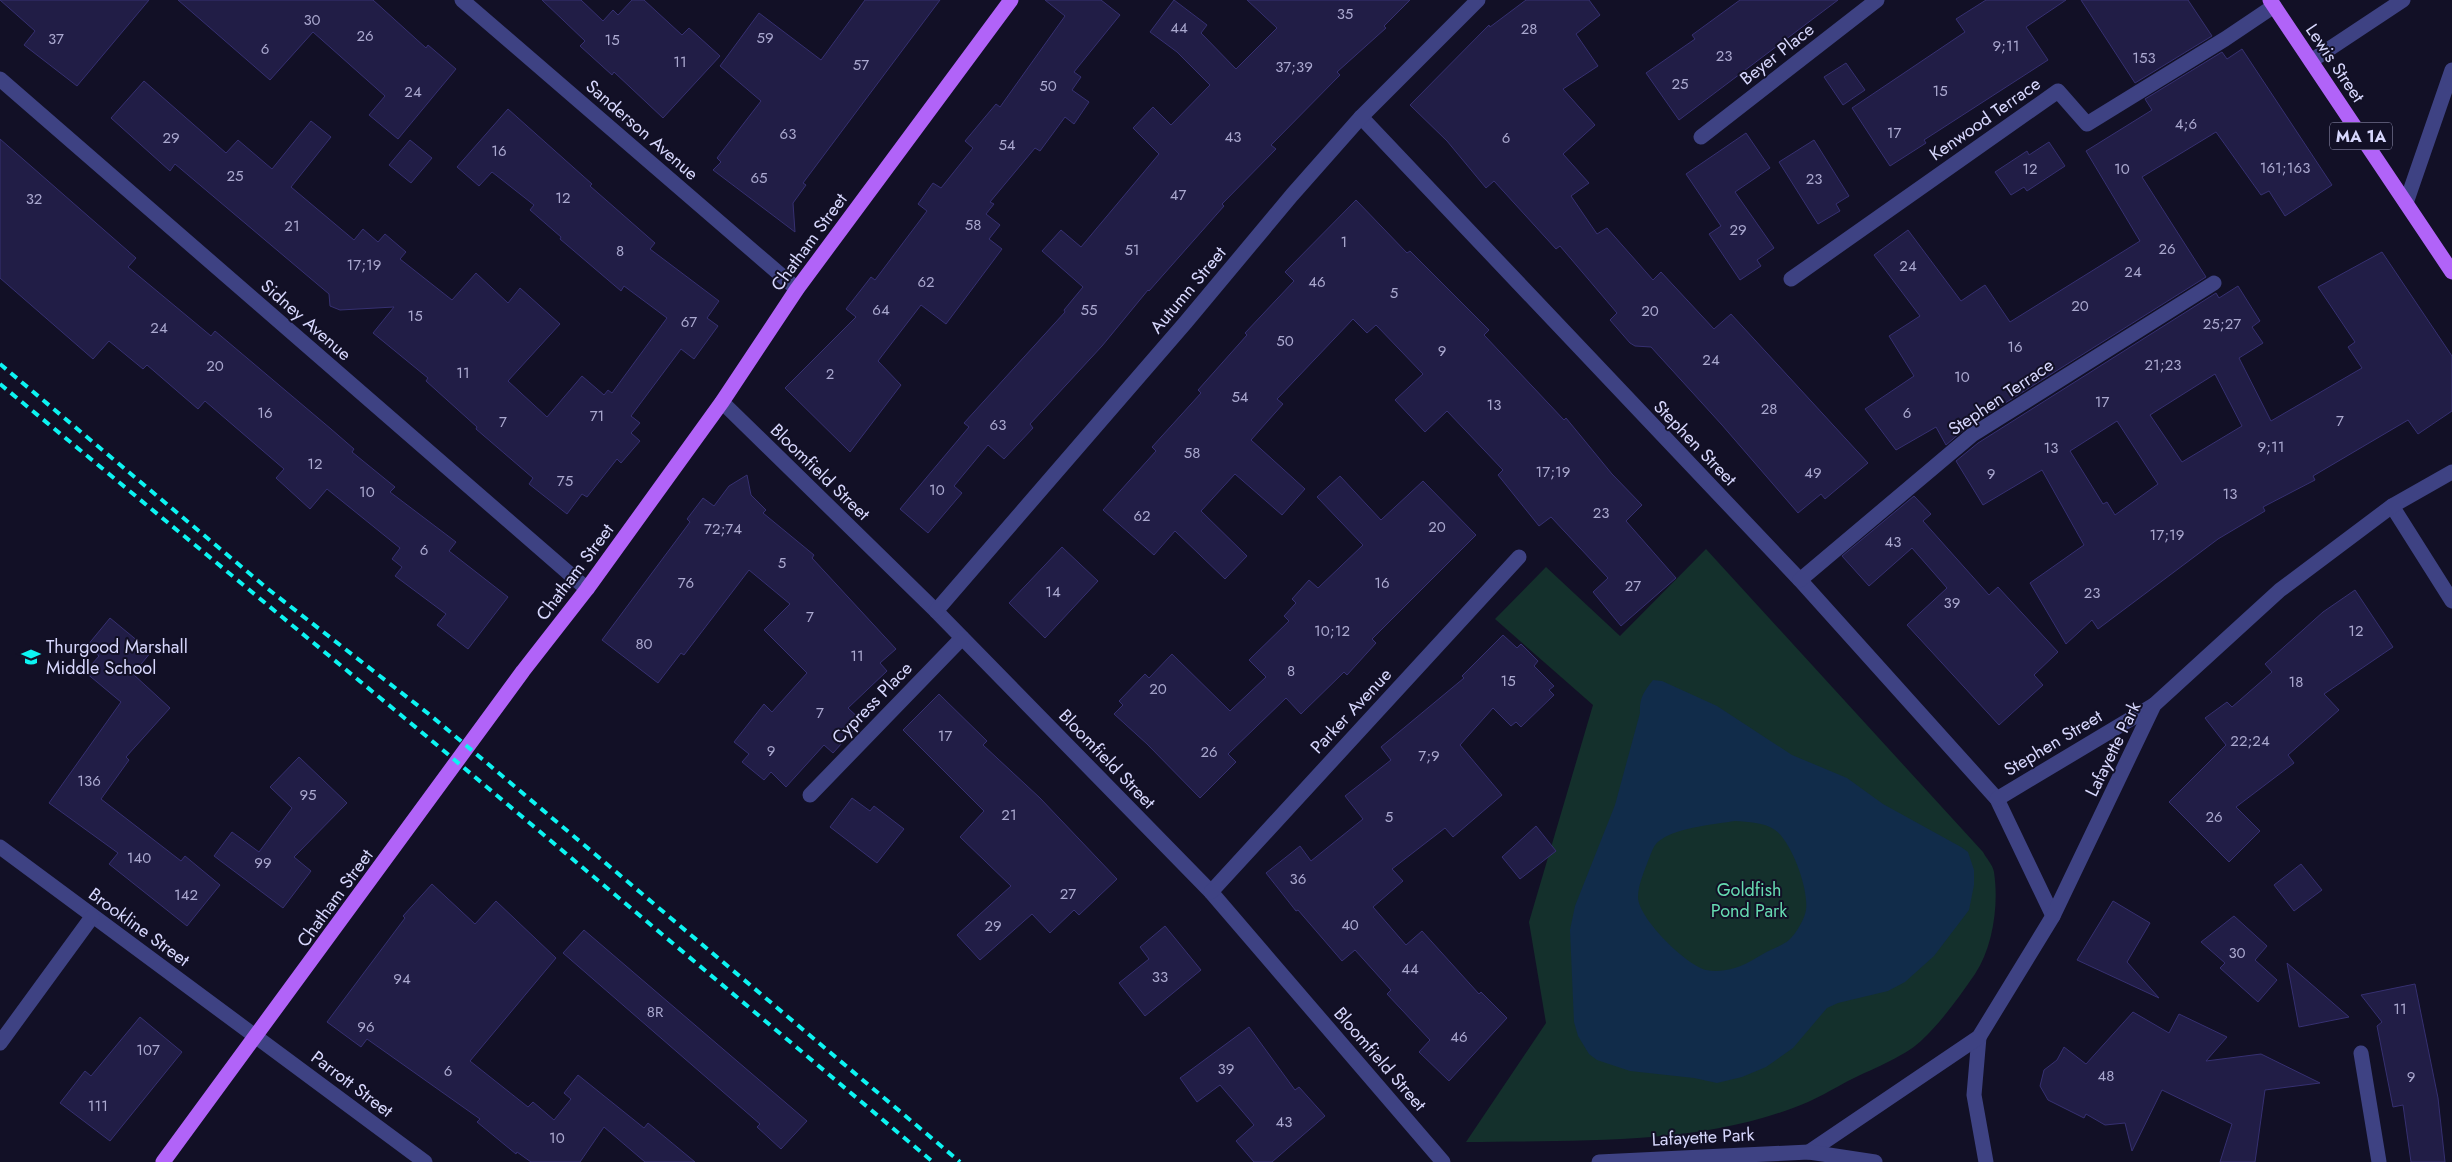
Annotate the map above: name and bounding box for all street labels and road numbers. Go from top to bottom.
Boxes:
street label: Beyer Place [1734,17,1820,91]
street label: Lewis Street [2299,19,2371,108]
street label: Kenwood Terrace [1924,71,2046,167]
street label: Sanderson Avenue [580,74,704,186]
road number: MA 1A [2330,122,2392,150]
street label: Chatham Street [765,187,854,296]
street label: Autumn Street [1144,240,1233,339]
street label: Sidney Avenue [255,273,357,367]
street label: Stephen Terrace [1943,352,2059,442]
street label: Stephen Street [1647,394,1743,492]
street label: Bloomfield Street [764,418,876,527]
street label: Chatham Street [530,518,620,626]
street label: Cypress Place [826,656,918,750]
street label: Parker Avenue [1304,662,1398,760]
street label: Lafayette Park [2079,697,2147,801]
street label: Bloomfield Street [1053,703,1162,815]
street label: Stephen Street [1999,703,2108,783]
street label: Chatham Street [291,843,380,952]
street label: Brookline Street [83,881,195,973]
street label: Bloomfield Street [1328,1002,1433,1117]
street label: Parrott Street [305,1044,399,1124]
street label: Lafayette Park [1651,1121,1755,1153]

